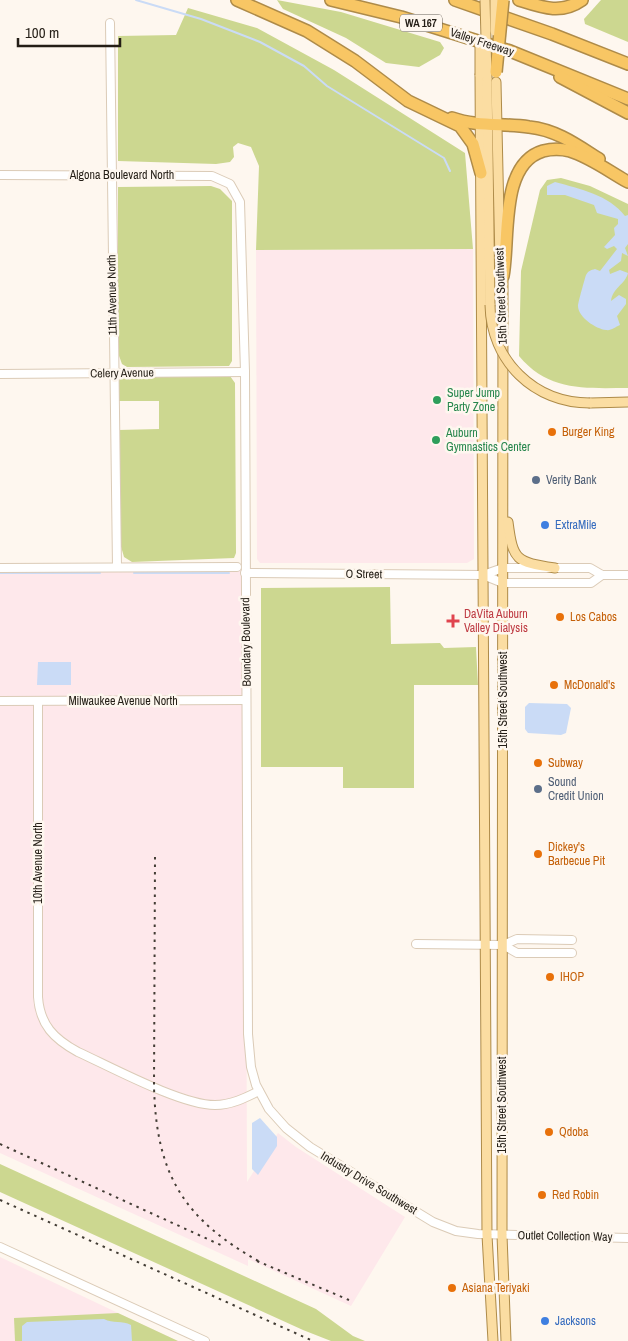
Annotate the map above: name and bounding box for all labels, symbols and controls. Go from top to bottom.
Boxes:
road number: WA 167 [400,14,442,32]
scale bar [18,15,120,47]
text: 100 m [25,22,59,43]
street label: Valley Freeway [448,24,516,60]
street label: Algona Boulevard North [69,167,174,183]
street label: 15th Street Southwest [491,247,511,345]
street label: 11th Avenue North [103,255,121,335]
street label: Celery Avenue [90,364,154,382]
place label: Super Jump Party Zone [447,385,500,415]
marker: Super Jump Party Zone [431,394,443,406]
place label: Burger King [562,424,615,440]
place label: Auburn Gymnastics Center [445,425,531,455]
marker: Burger King [546,426,558,438]
marker: Auburn Gymnastics Center [430,434,442,446]
place label: Verity Bank [546,472,596,488]
marker: Verity Bank [530,474,542,486]
place label: ExtraMile [555,517,597,533]
marker: ExtraMile [539,519,551,531]
street label: O Street [346,566,383,582]
street label: Boundary Boulevard [237,597,255,687]
place label: DaVita Auburn Valley Dialysis [464,606,528,636]
place label: Los Cabos [570,609,617,625]
marker: Los Cabos [554,611,566,623]
marker: DaVita Auburn Valley Dialysis [446,614,460,628]
street label: 15th Street Southwest [495,651,511,748]
place label: McDonald's [564,677,615,693]
marker: McDonald's [548,679,560,691]
street label: Milwaukee Avenue North [68,693,178,709]
place label: Subway [548,755,583,771]
marker: Subway [532,757,544,769]
place label: Sound Credit Union [548,774,604,804]
marker: Sound Credit Union [532,783,544,795]
street label: 10th Avenue North [30,822,46,904]
place label: Dickey's Barbecue Pit [548,839,605,869]
marker: Dickey's Barbecue Pit [532,848,544,860]
place label: IHOP [560,969,584,985]
marker: IHOP [544,971,556,983]
street label: 15th Street Southwest [494,1056,510,1153]
place label: Qdoba [559,1124,589,1140]
marker: Qdoba [543,1126,555,1138]
street label: Industry Drive Southwest [318,1148,420,1218]
place label: Red Robin [552,1187,599,1203]
marker: Red Robin [536,1189,548,1201]
street label: Outlet Collection Way [517,1227,613,1245]
place label: Asiana Teriyaki [461,1280,530,1296]
marker: Asiana Teriyaki [446,1282,458,1294]
place label: Jacksons [555,1313,596,1329]
marker: Jacksons [539,1315,551,1327]

